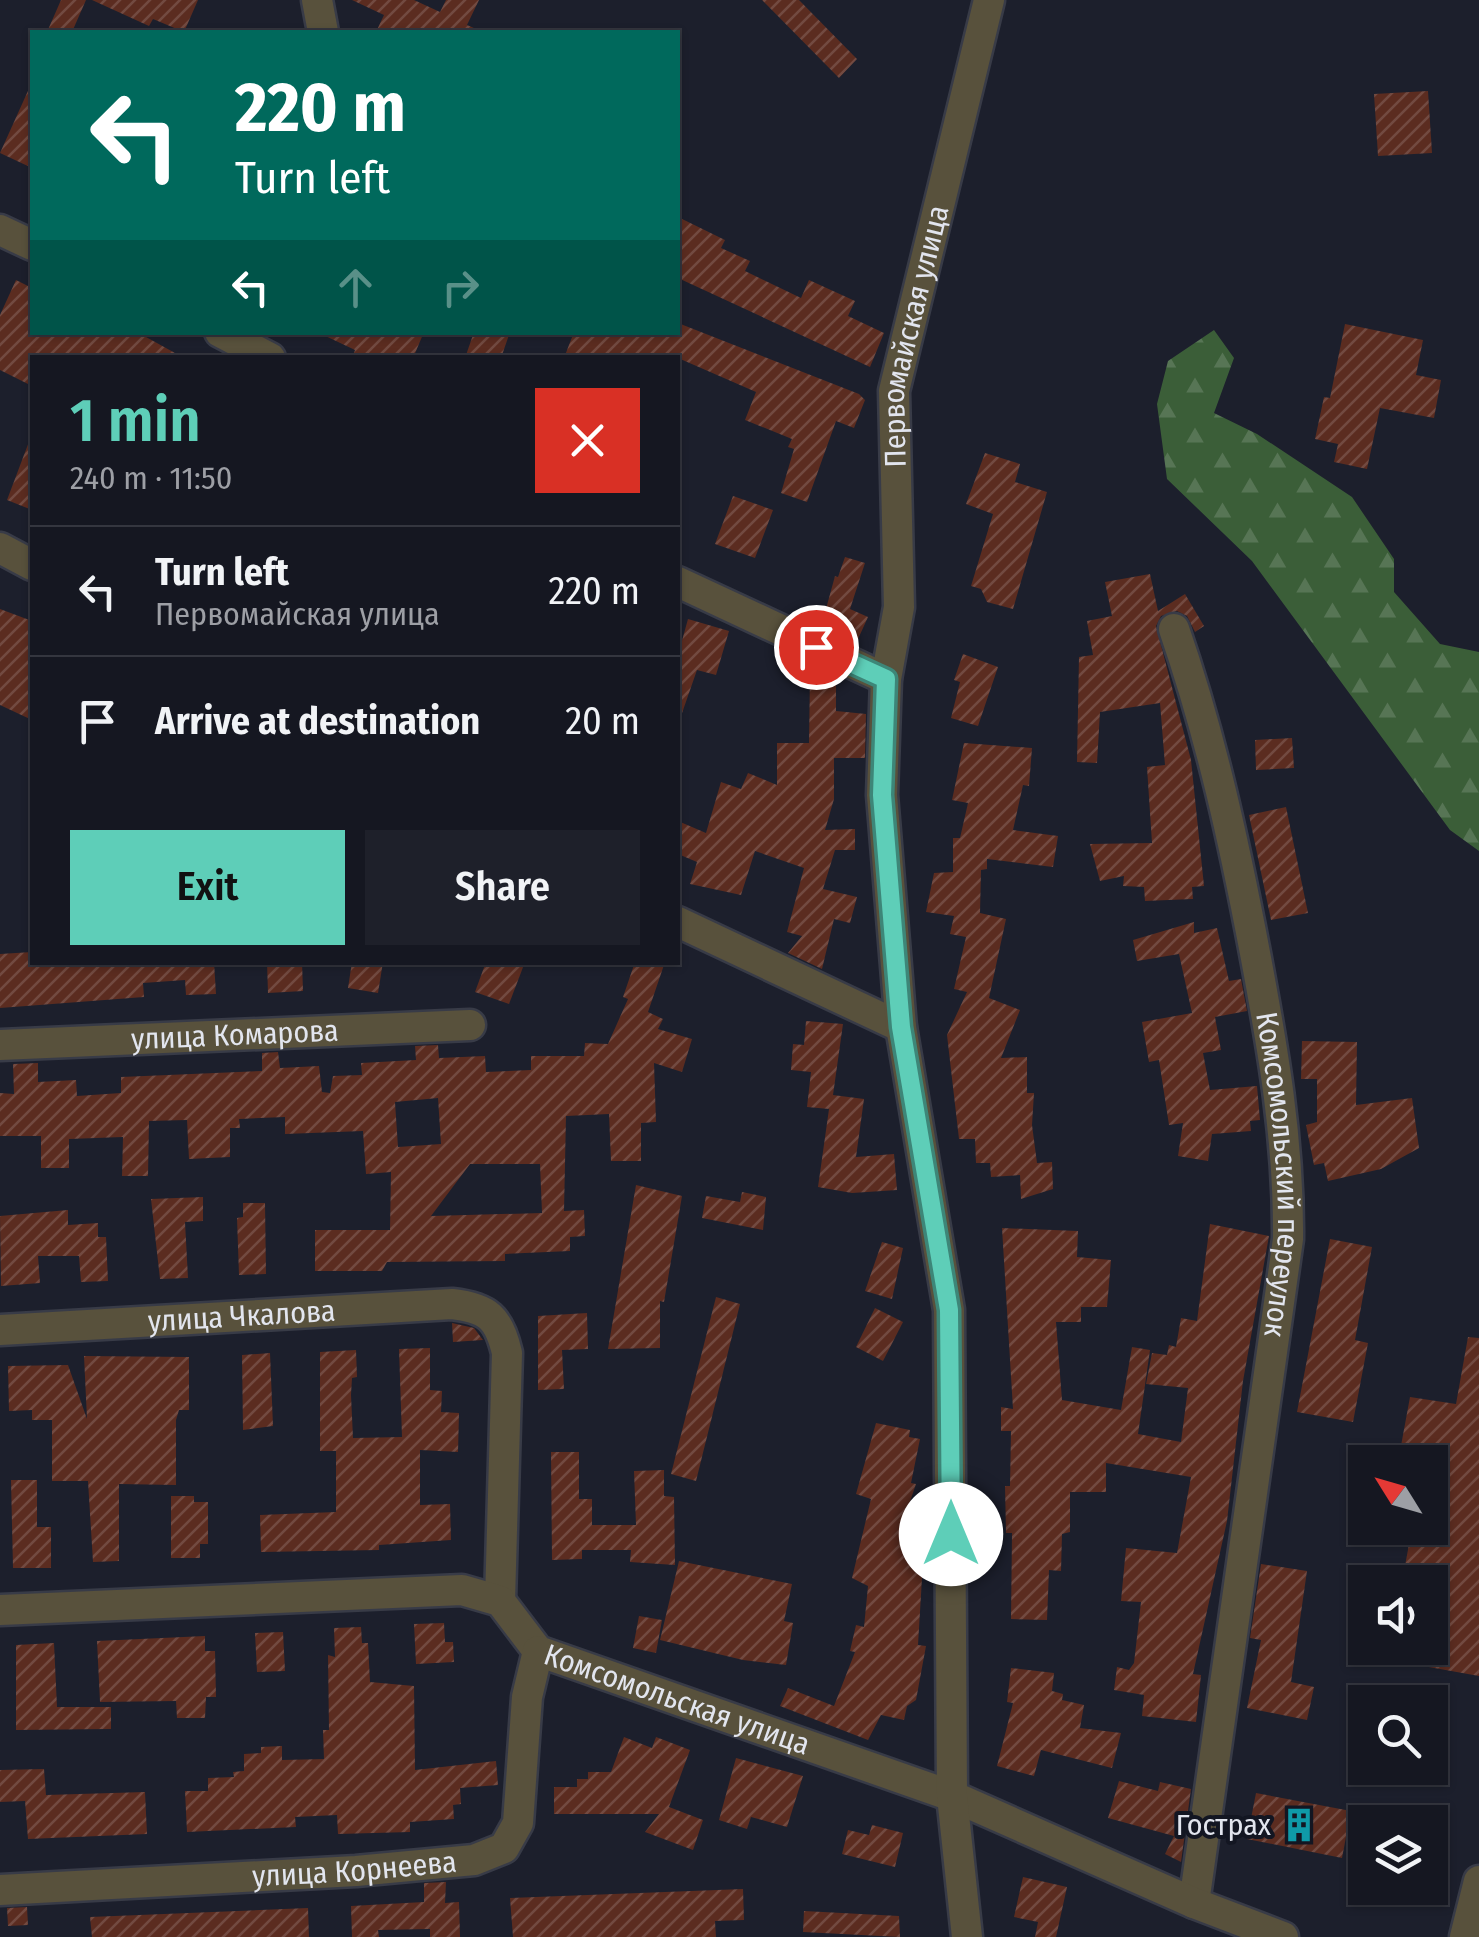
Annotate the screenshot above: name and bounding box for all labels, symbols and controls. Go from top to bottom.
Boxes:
text: 220 m [235,66,406,150]
icon: left [70,70,200,200]
text: Turn left [235,151,390,205]
street label: Первомайская улица [876,202,956,468]
icon: left [223,260,278,315]
icon: ahead [328,260,383,315]
icon: right [433,260,488,315]
text: 1 min [70,385,201,457]
button: close [535,388,640,493]
text: 240 m · 11:50 [70,459,232,497]
text: Turn left [155,549,289,595]
icon: left [70,564,125,619]
text: 220 m [549,568,640,614]
text: Первомайская улица [155,595,440,633]
pin [774,605,859,690]
icon: arrive [789,620,844,675]
icon: arrive [70,694,125,749]
text: Arrive at destination [155,698,480,744]
text: 20 m [565,698,640,744]
button: Exit [70,830,345,945]
button: Share [365,830,640,945]
street label: Комсомольский переулок [1248,1009,1307,1339]
street label: улица Комарова [130,1013,339,1057]
street label: улица Чкалова [147,1293,336,1339]
north arrow [1348,1445,1448,1545]
map controls [1348,1445,1448,1905]
position arrow [899,1482,1003,1586]
button: sound [1348,1565,1448,1665]
street label: Комсомольская улица [539,1637,815,1763]
button: search [1348,1685,1448,1785]
button: layers [1348,1805,1448,1905]
building icon: Гострах [1280,1806,1318,1844]
place label: Гострах [1176,1807,1272,1843]
street label: улица Корнеева [251,1844,458,1895]

